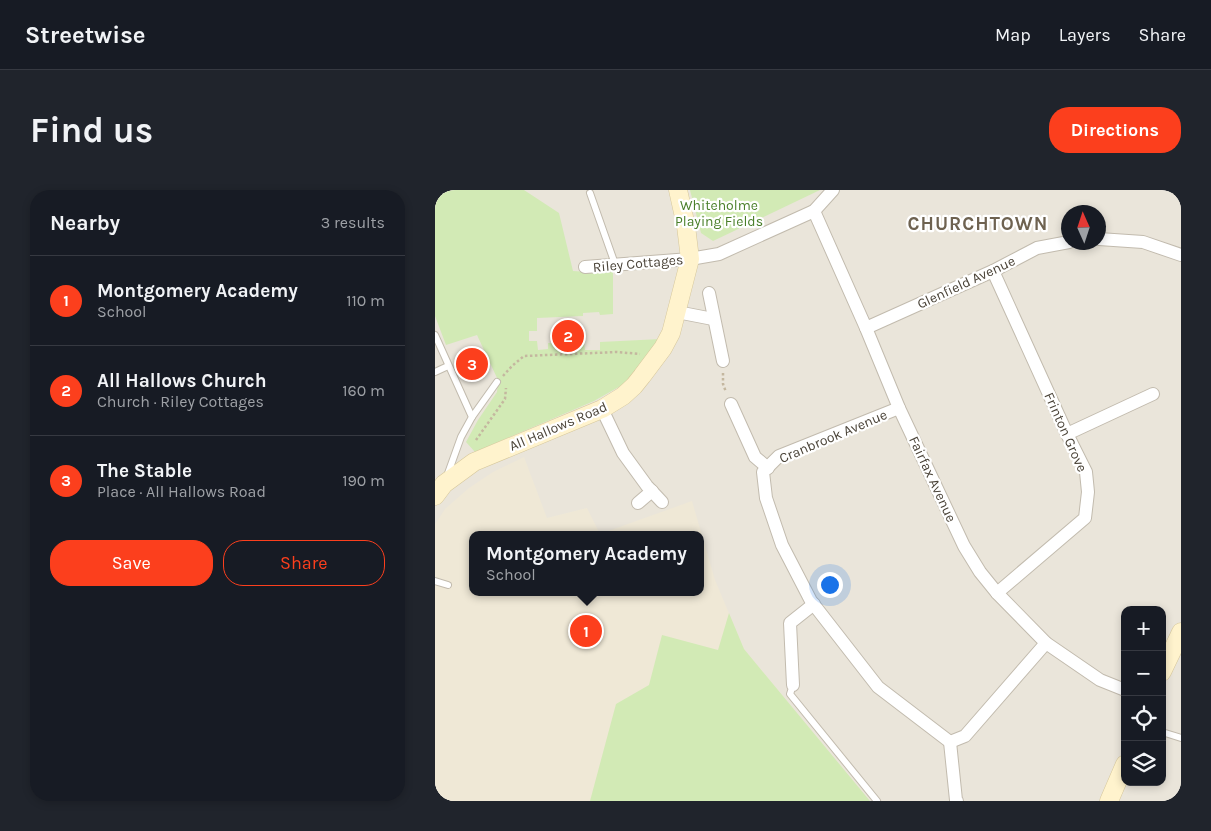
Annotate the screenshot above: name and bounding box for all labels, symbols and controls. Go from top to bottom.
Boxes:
text: Streetwise [25,21,146,49]
text: Map [995,24,1031,46]
text: Layers [1059,24,1111,46]
text: Share [1139,24,1186,46]
button: Directions [1049,107,1181,153]
text: Find us [30,110,153,151]
park label: Whiteholme Playing Fields [675,197,763,230]
north arrow [1061,205,1106,250]
text: Nearby [50,211,120,235]
text: 3 results [321,213,385,232]
district label: CHURCHTOWN [908,213,1048,235]
street label: Riley Cottages [592,251,684,276]
street label: Glenfield Avenue [914,252,1018,313]
text: Montgomery Academy [97,280,298,302]
text: 1 [63,291,69,310]
text: 110 m [346,291,385,310]
text: School [97,302,147,321]
pin: 2 [552,317,584,355]
pin: 3 [456,345,488,383]
text: All Hallows Church [97,370,266,392]
text: 2 [61,381,71,400]
text: 160 m [342,381,385,400]
street label: Frinton Grove [1040,390,1091,475]
text: Church · Riley Cottages [97,392,264,411]
street label: All Hallows Road [507,398,610,455]
street label: Cranbrook Avenue [777,406,890,467]
street label: Fairfax Avenue [905,433,960,525]
text: The Stable [97,460,192,482]
text: 3 [61,471,71,490]
text: 190 m [342,471,385,490]
text: Place · All Hallows Road [97,482,266,501]
popup [469,531,704,596]
button: Save [50,540,213,586]
button: Share [223,540,385,586]
text: Montgomery Academy [486,543,687,565]
text: School [486,565,536,584]
your location [817,572,843,598]
map controls [1121,606,1166,786]
button: + [1121,606,1166,651]
pin: 1 [570,612,602,650]
button: − [1121,651,1166,696]
button: locate [1121,696,1166,741]
button: layers [1121,741,1166,786]

